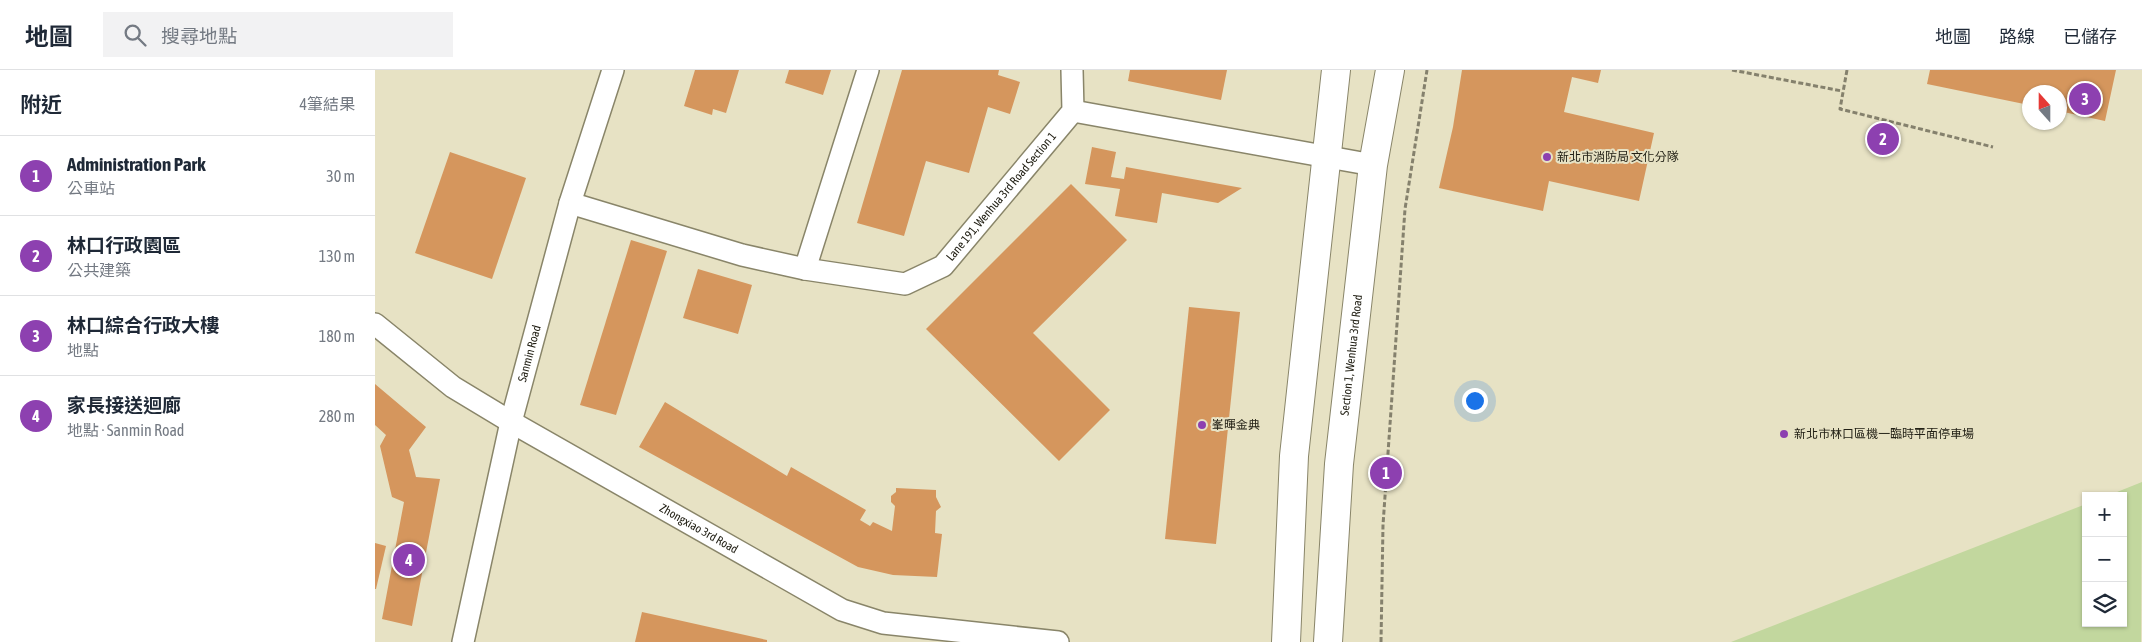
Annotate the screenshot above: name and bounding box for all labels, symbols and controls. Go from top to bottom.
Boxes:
search box [103,12,453,57]
icon: search [121,21,149,49]
text: 地圖 [25,23,73,50]
text: 搜尋地點 [161,25,237,47]
text: 地圖 [1935,26,1971,47]
text: 路線 [1999,26,2035,47]
text: 已儲存 [2063,26,2117,47]
pin: 3 [2069,80,2101,118]
north arrow [2022,85,2067,130]
text: 附近 [20,92,62,116]
text: 4筆結果 [299,95,355,113]
pin: 2 [1867,120,1899,158]
street label: Lane 191, Wenhua 3rd Road Section 1 [943,129,1059,264]
place label: 新北市消防局 文化分隊 [1557,150,1679,164]
marker: 新北市消防局 文化分隊 [1541,151,1553,163]
text: Administration Park [67,153,206,175]
text: 1 [32,167,40,185]
text: 30 m [326,167,355,185]
text: 公車站 [67,179,115,197]
text: 林口行政園區 [67,234,181,256]
text: 2 [32,247,40,265]
text: 130 m [319,247,355,265]
text: 公共建築 [67,261,131,279]
street label: Section 1, Wenhua 3rd Road [1338,294,1365,416]
text: 林口綜合行政大樓 [67,314,219,336]
street label: Sanmin Road [515,324,544,384]
text: 3 [32,327,40,345]
text: 180 m [319,327,355,345]
text: 地點 [67,341,99,359]
your location [1462,388,1488,414]
text: 家長接送迴廊 [67,394,181,416]
text: 4 [32,407,40,425]
text: 280 m [319,407,355,425]
place label: 峯暉金典 [1212,418,1260,432]
marker: 峯暉金典 [1196,419,1208,431]
text: 地點 · Sanmin Road [67,421,184,439]
place label: 新北市林口區機一臨時平面停車場 [1794,427,1974,441]
marker: 新北市林口區機一臨時平面停車場 [1778,428,1790,440]
pin: 1 [1370,454,1402,492]
map controls [2082,492,2127,627]
button: + [2082,492,2127,537]
street label: Zhongxiao 3rd Road [657,501,740,556]
button: − [2082,537,2127,582]
pin: 4 [393,541,425,579]
button: layers [2082,582,2127,627]

